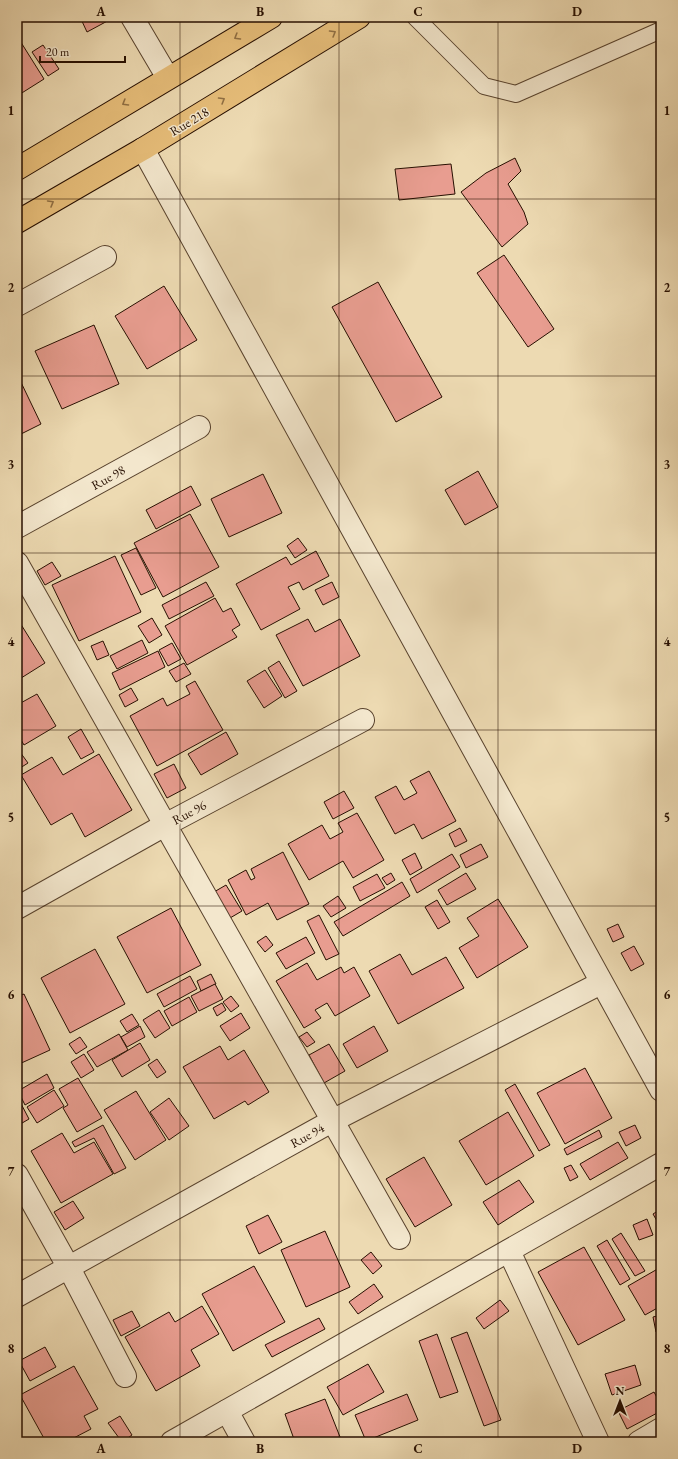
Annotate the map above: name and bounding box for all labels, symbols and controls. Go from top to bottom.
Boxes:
text: A [95,3,106,20]
text: B [256,3,264,20]
text: C [413,3,423,20]
text: D [572,3,582,20]
one-way arrow [329,30,336,37]
one-way arrow [234,32,241,39]
scale bar [40,38,125,64]
text: 20 m [46,44,70,60]
one-way arrow [218,97,225,105]
one-way arrow [122,99,129,106]
text: 1 [8,102,15,119]
text: 1 [664,102,671,119]
street label: Rue 218 [167,103,212,140]
one-way arrow [47,200,54,207]
text: 2 [8,279,15,296]
text: 2 [664,279,671,296]
text: 3 [8,456,15,473]
text: 3 [664,456,671,473]
street label: Rue 98 [88,461,128,494]
text: 4 [8,633,15,650]
text: 4 [664,633,671,650]
street label: Rue 96 [169,796,209,828]
text: 5 [8,809,14,826]
text: 5 [664,809,670,826]
text: 6 [8,986,15,1003]
text: 6 [664,986,671,1003]
street label: Rue 94 [287,1119,328,1152]
text: 7 [8,1163,15,1180]
text: 7 [664,1163,671,1180]
text: 8 [8,1340,15,1357]
text: 8 [664,1340,671,1357]
north arrow [600,1381,640,1421]
text: N [616,1384,625,1398]
text: A [95,1440,106,1457]
text: B [256,1440,264,1457]
text: C [413,1440,423,1457]
text: D [572,1440,582,1457]

